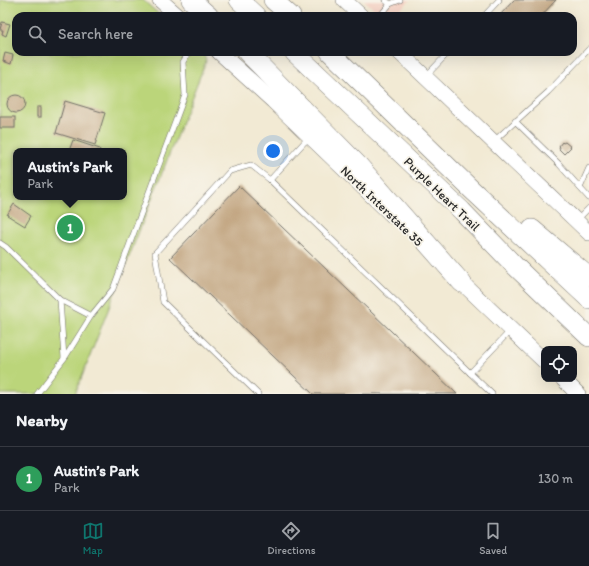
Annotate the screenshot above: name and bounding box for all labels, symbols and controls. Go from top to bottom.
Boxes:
search box [12,12,577,56]
icon: search [26,23,48,45]
text: Search here [58,25,133,43]
your location [263,141,283,161]
popup [13,148,127,200]
street label: Purple Heart Trail [401,154,483,234]
text: Austin’s Park [27,158,113,176]
street label: North Interstate 35 [338,163,426,249]
text: Park [27,176,53,191]
pin: 1 [57,213,83,243]
map controls [541,346,577,382]
button: locate [541,346,577,382]
text: Nearby [16,410,68,430]
text: Austin’s Park [54,462,139,480]
text: 1 [26,471,32,486]
text: 130 m [538,471,573,486]
text: Park [54,480,80,495]
tab: Map [82,520,104,557]
tab: Directions [267,520,316,557]
tab: Saved [479,520,507,557]

